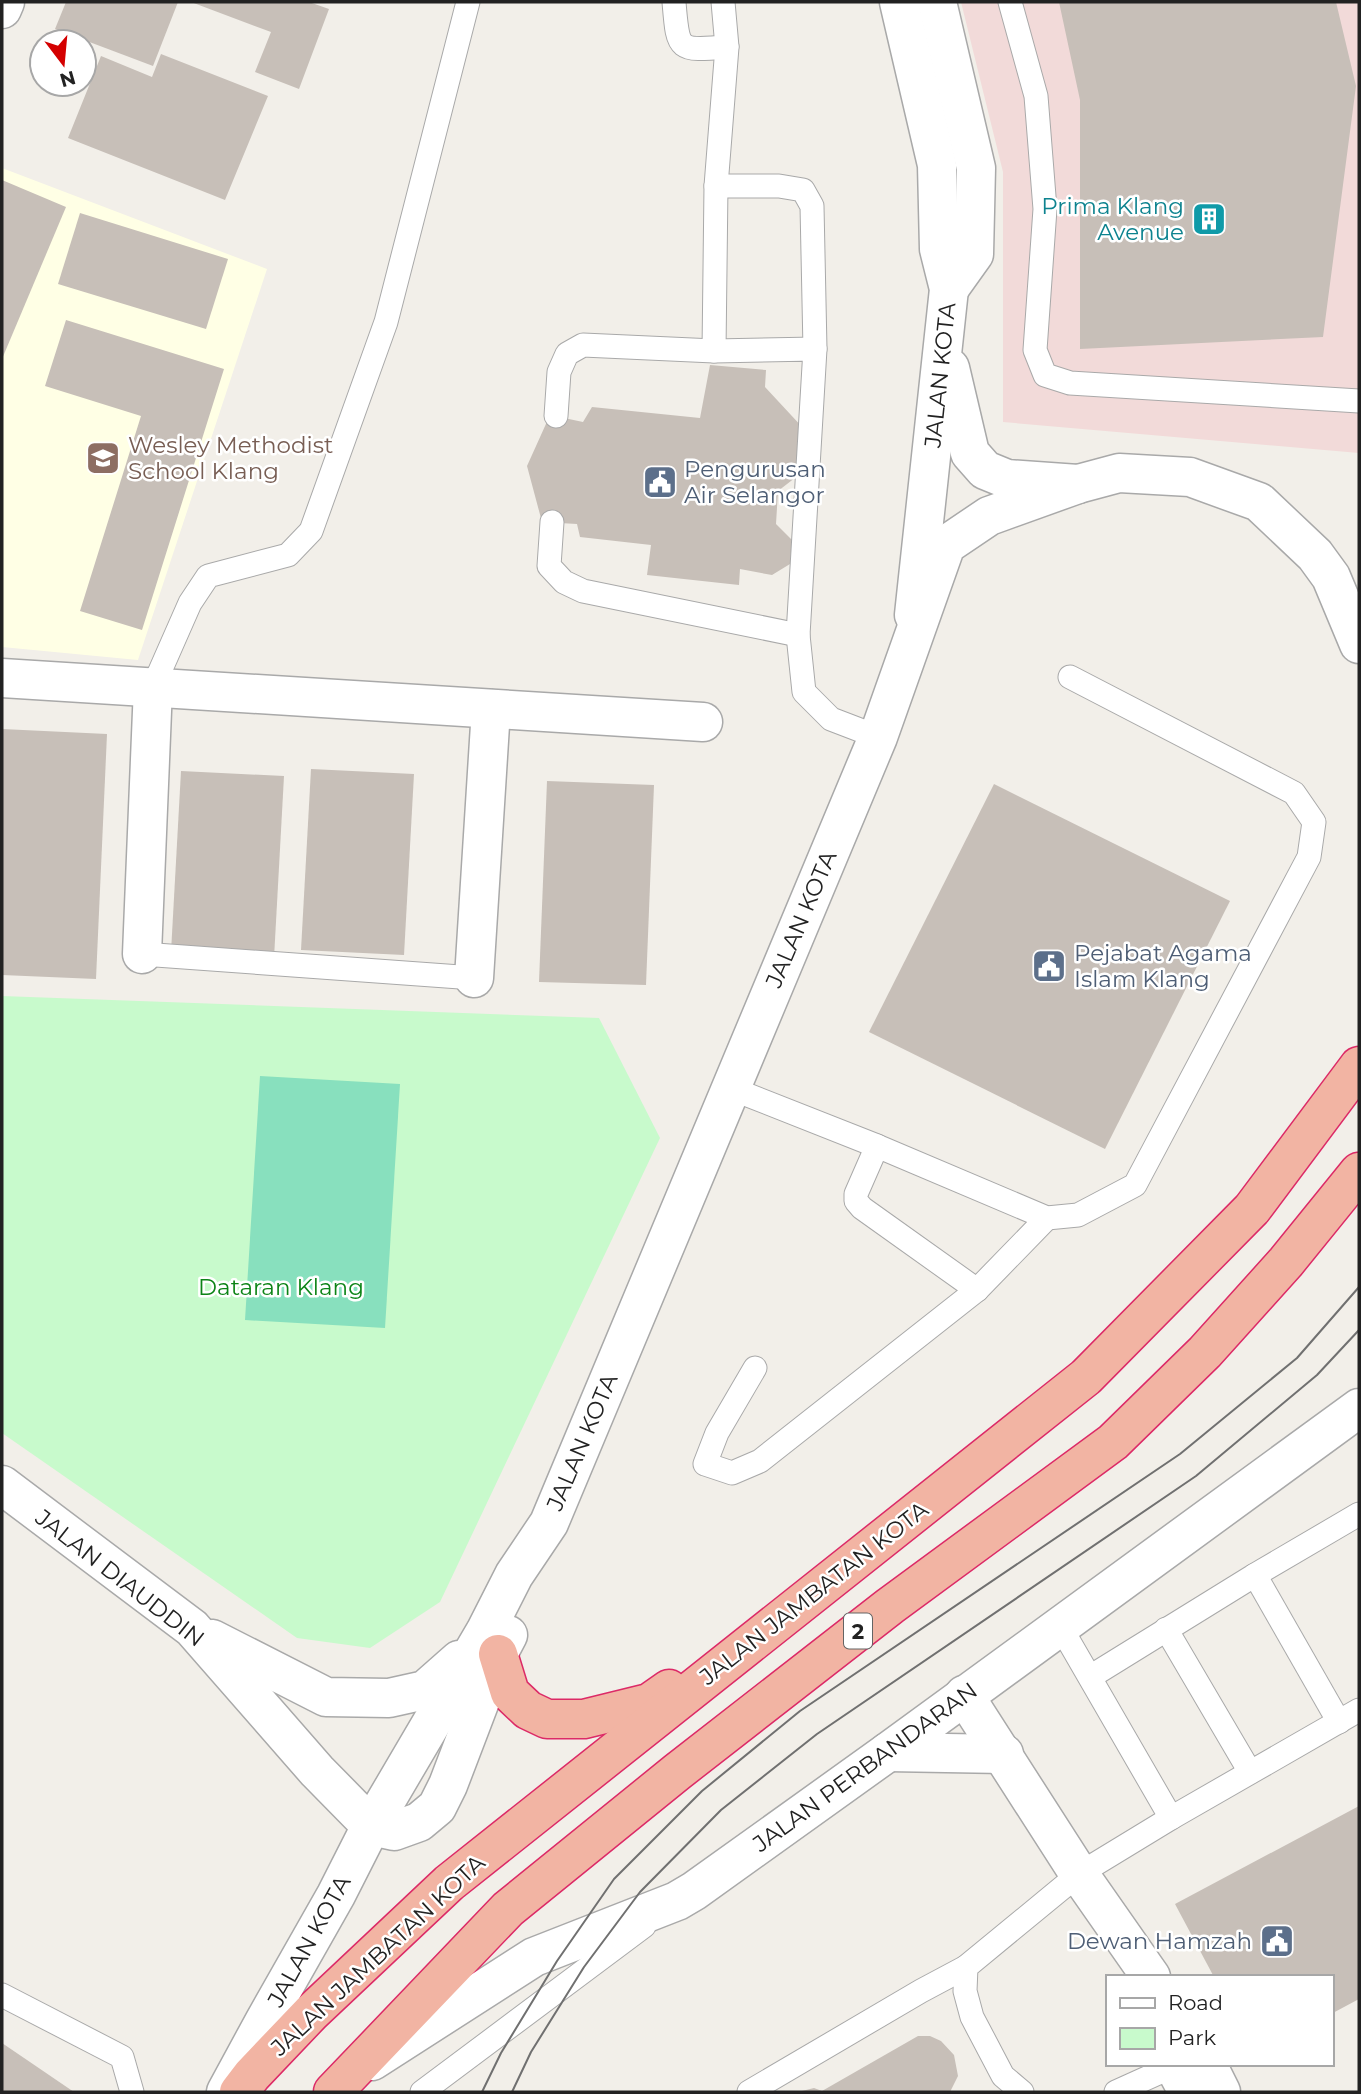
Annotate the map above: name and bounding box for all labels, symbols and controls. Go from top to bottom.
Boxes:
north arrow [28,28,98,98]
text: N [57,66,78,92]
place label: Prima Klang Avenue [1041,192,1184,246]
building icon: Prima Klang Avenue [1190,200,1228,238]
street label: JALAN KOTA [918,301,962,450]
place label: Wesley Methodist School Klang [128,431,333,485]
school or university icon: Wesley Methodist School Klang [84,439,122,477]
place label: Pengurusan Air Selangor [684,455,826,509]
public building icon: Pengurusan Air Selangor [641,463,679,501]
street label: JALAN KOTA [759,846,843,993]
place label: Pejabat Agama Islam Klang [1074,939,1252,993]
public building icon: Pejabat Agama Islam Klang [1030,947,1068,985]
park label: Dataran Klang [198,1273,364,1301]
street label: JALAN KOTA [540,1369,624,1516]
street label: JALAN JAMBATAN KOTA [693,1495,934,1691]
street label: JALAN DIAUDDIN [29,1503,210,1653]
road number: 2 [844,1614,872,1648]
street label: JALAN PERBANDARAN [747,1676,983,1858]
street label: JALAN JAMBATAN KOTA [265,1848,491,2062]
street label: JALAN KOTA [261,1870,357,2012]
public building icon: Dewan Hamzah [1258,1922,1296,1960]
place label: Dewan Hamzah [1067,1927,1252,1955]
legend [1106,1975,1333,2066]
text: Road [1168,1990,1223,2015]
text: Park [1168,2025,1216,2050]

